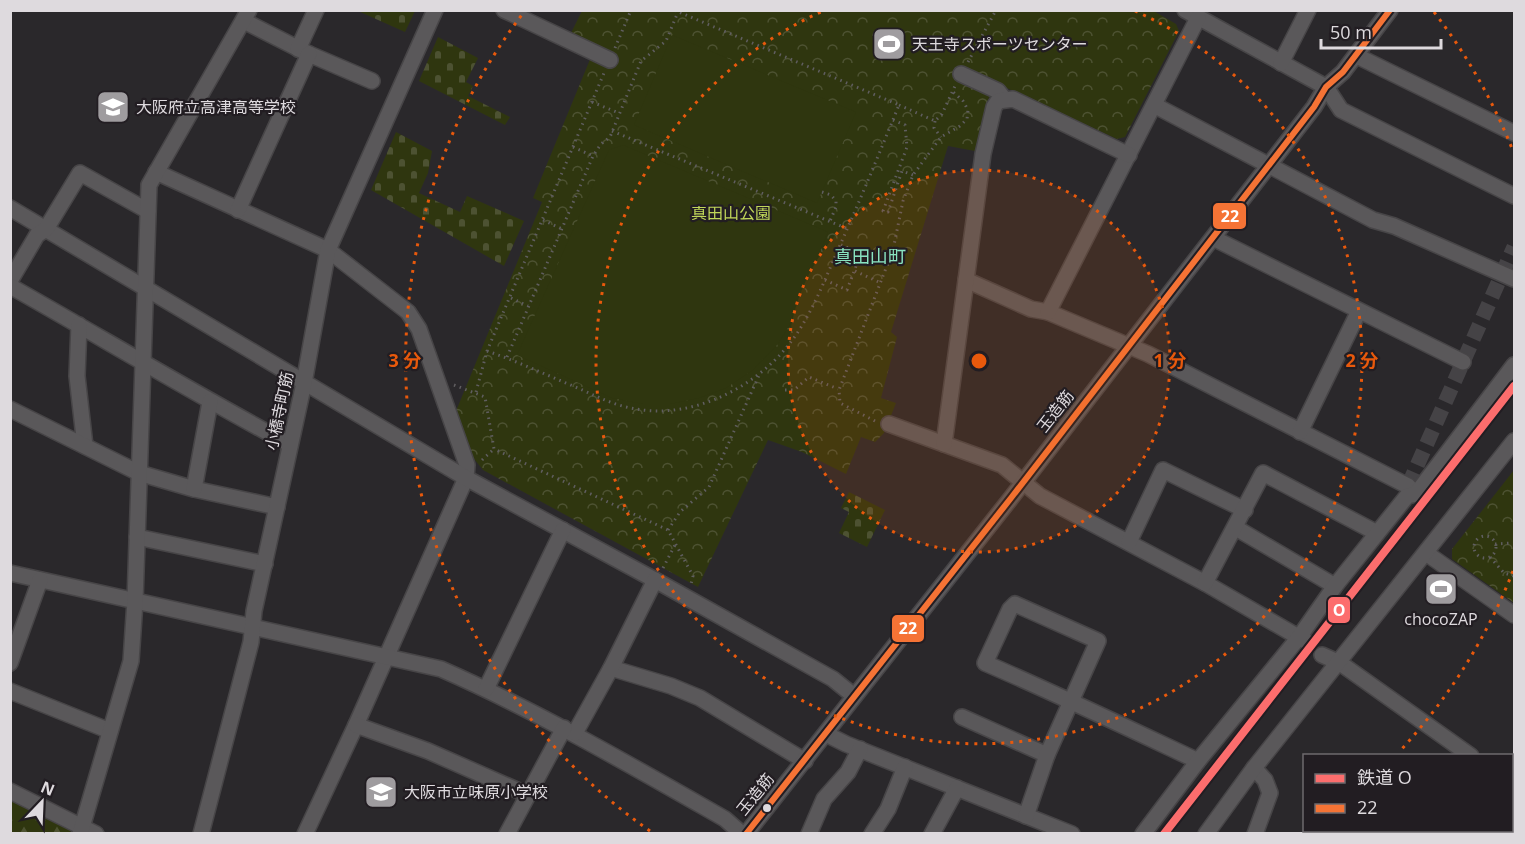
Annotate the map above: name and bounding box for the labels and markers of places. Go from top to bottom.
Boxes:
sports icon: 天王寺スポーツセンター [871,26,907,62]
place label: 天王寺スポーツセンター [912,33,1088,55]
school or university icon: 大阪府立高津高等学校 [95,89,131,125]
place label: 大阪府立高津高等学校 [136,96,296,118]
centre of rings [969,351,989,371]
sports icon: chocoZAP [1423,571,1459,607]
place label: chocoZAP [1404,608,1478,630]
school or university icon: 大阪市立味原小学校 [363,774,399,810]
place label: 大阪市立味原小学校 [404,781,548,803]
unlabelled marker [761,802,773,814]

